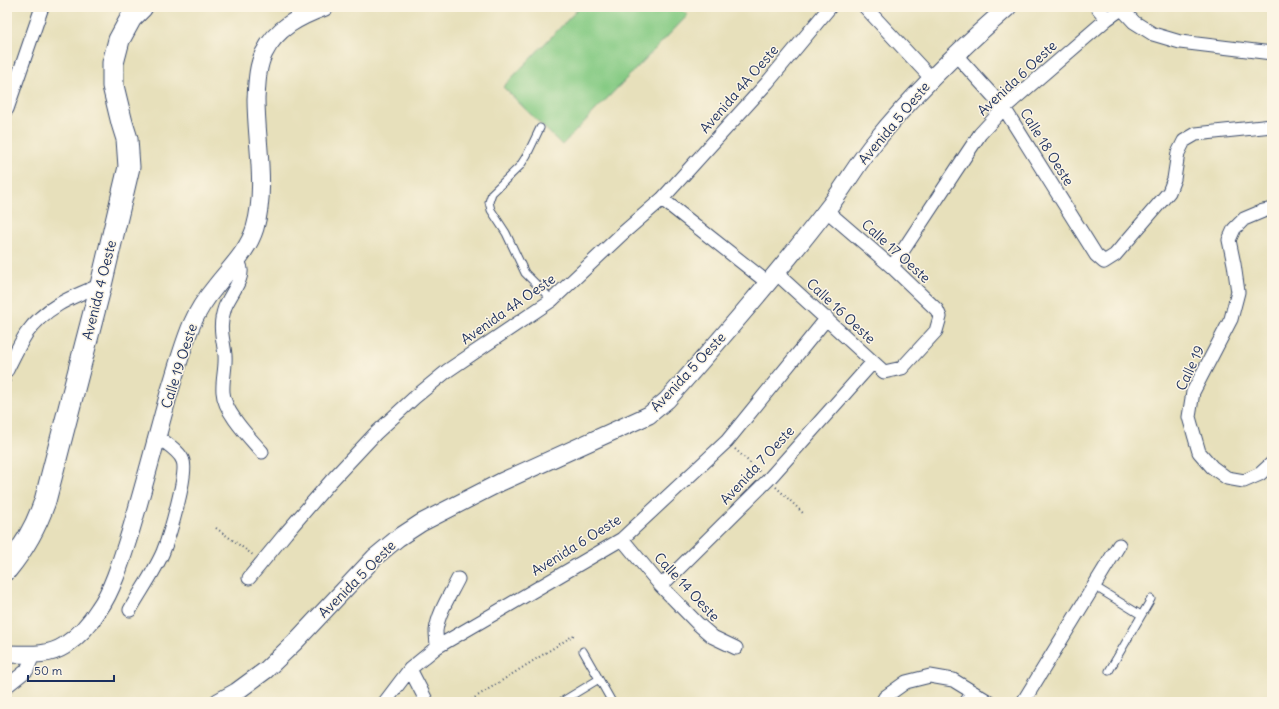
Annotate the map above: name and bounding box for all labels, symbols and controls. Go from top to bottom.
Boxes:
street label: Avenida 6 Oeste [973,37,1061,119]
street label: Avenida 4A Oeste [696,41,782,137]
street label: Avenida 5 Oeste [854,78,934,168]
street label: Calle 18 Oeste [1016,105,1078,189]
street label: Calle 17 Oeste [858,215,934,287]
street label: Avenida 4 Oeste [78,238,120,342]
street label: Avenida 4A Oeste [457,270,559,348]
street label: Calle 16 Oeste [803,274,879,348]
street label: Calle 19 Oeste [157,321,201,411]
street label: Avenida 5 Oeste [647,328,729,416]
street label: Calle 19 [1172,343,1208,393]
street label: Avenida 7 Oeste [716,422,798,508]
street label: Avenida 6 Oeste [528,510,624,580]
street label: Avenida 5 Oeste [314,536,400,622]
street label: Calle 14 Oeste [650,549,724,625]
scale bar [28,657,114,683]
text: 50 m [34,663,63,678]

